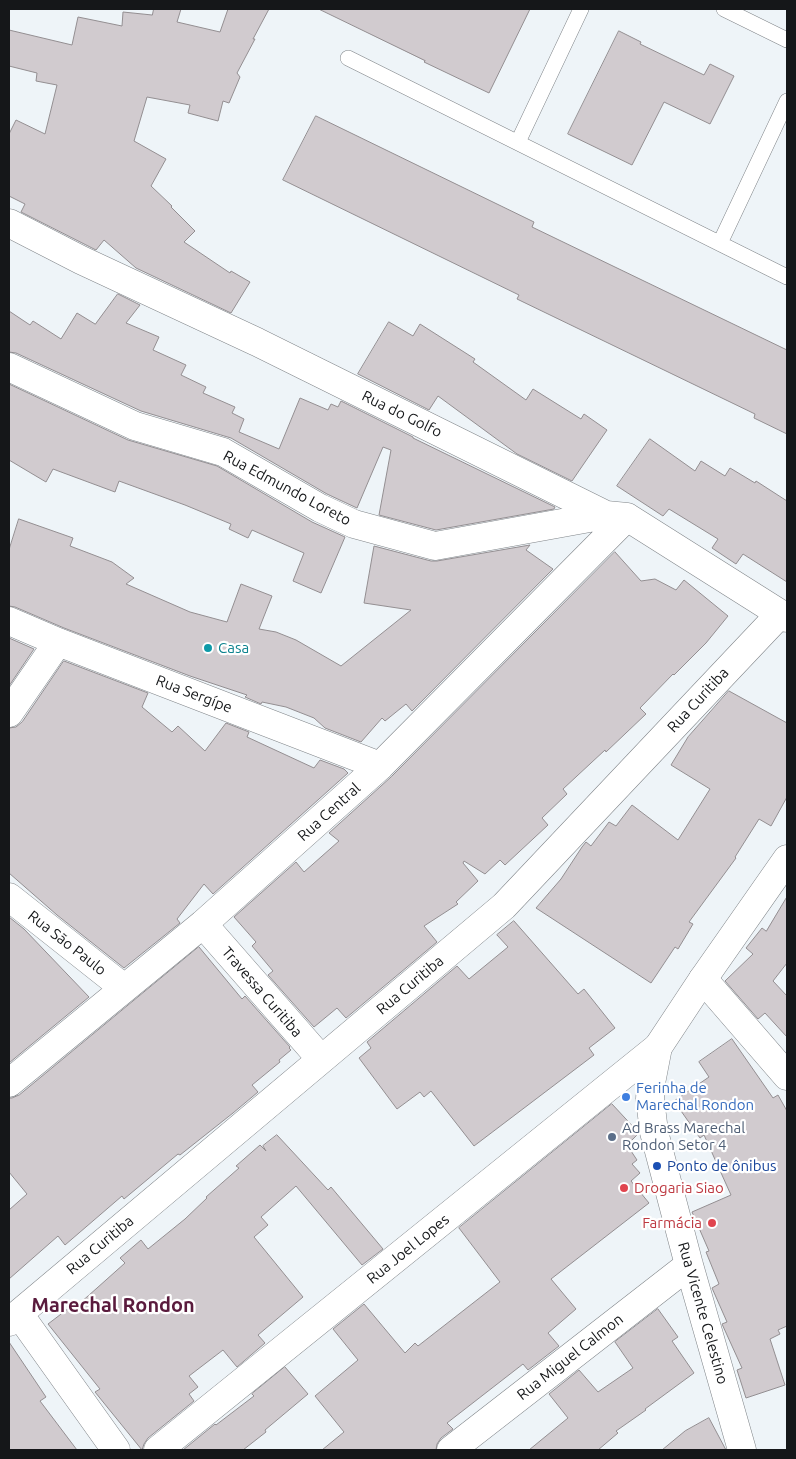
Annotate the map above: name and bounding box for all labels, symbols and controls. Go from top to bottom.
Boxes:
street label: Rua do Golfo [359,387,445,441]
street label: Rua Edmundo Loreto [220,447,354,529]
place label: Casa [218,639,249,657]
marker: Casa [202,642,214,654]
street label: Rua Curitiba [663,664,733,736]
street label: Rua Sergípe [153,671,235,717]
street label: Rua Central [294,779,364,845]
street label: Rua São Paulo [24,907,110,979]
street label: Travessa Curitiba [218,943,306,1041]
street label: Rua Curitiba [373,952,447,1018]
place label: Ferinha de Marechal Rondon [636,1079,754,1114]
marker: Ferinha de Marechal Rondon [620,1091,632,1103]
place label: Ad Brass Marechal Rondon Setor 4 [622,1119,745,1154]
marker: Ad Brass Marechal Rondon Setor 4 [606,1131,618,1143]
place label: Ponto de ônibus [667,1157,777,1175]
marker: Ponto de ônibus [651,1160,663,1172]
place label: Drogaria Siao [634,1179,724,1197]
marker: Drogaria Siao [618,1182,630,1194]
street label: Rua Joel Lopes [363,1210,453,1288]
street label: Rua Curitiba [63,1212,137,1278]
place label: Farmácia [642,1214,702,1232]
marker: Farmácia [706,1217,718,1229]
street label: Rua Vicente Celestino [674,1240,732,1386]
district label: Marechal Rondon [31,1293,195,1317]
street label: Rua Miguel Calmon [513,1310,627,1404]

